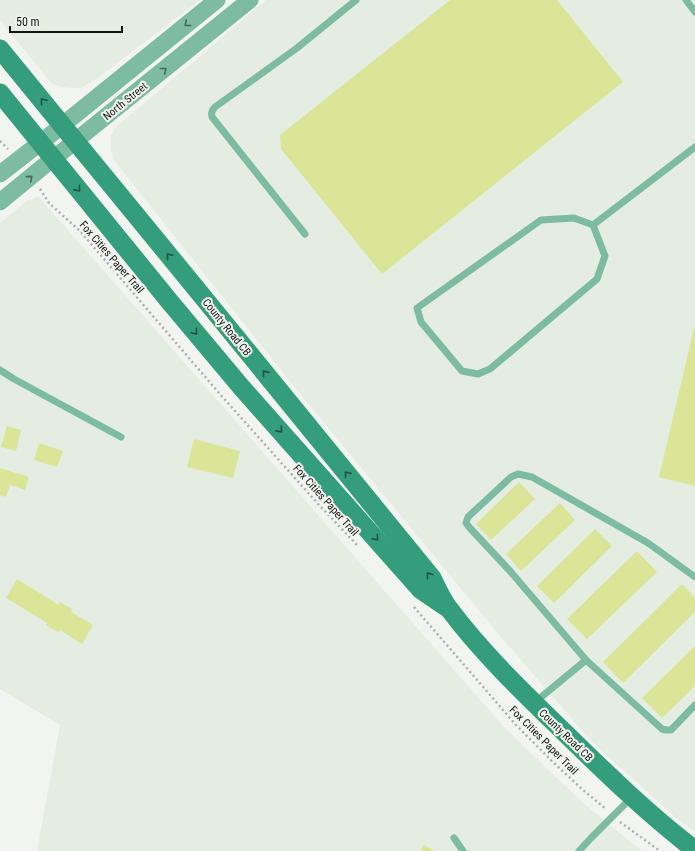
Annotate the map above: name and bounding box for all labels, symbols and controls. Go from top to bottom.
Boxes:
scale bar [10,8,122,34]
text: 50 m [16,15,40,29]
one-way arrow [185,20,192,27]
one-way arrow [159,67,167,74]
street label: North Street [101,80,150,123]
one-way arrow [40,98,47,105]
one-way arrow [26,175,33,182]
one-way arrow [73,184,80,191]
street label: Fox Cities Paper Trail [77,219,147,296]
one-way arrow [167,253,174,260]
street label: County Road CB [200,296,254,358]
one-way arrow [191,327,198,335]
one-way arrow [263,371,270,378]
one-way arrow [276,426,283,433]
street label: Fox Cities Paper Trail [290,462,361,539]
one-way arrow [345,471,352,479]
one-way arrow [371,534,378,541]
one-way arrow [426,572,434,579]
street label: Fox Cities Paper Trail [507,703,581,777]
street label: County Road CB [536,707,595,764]

